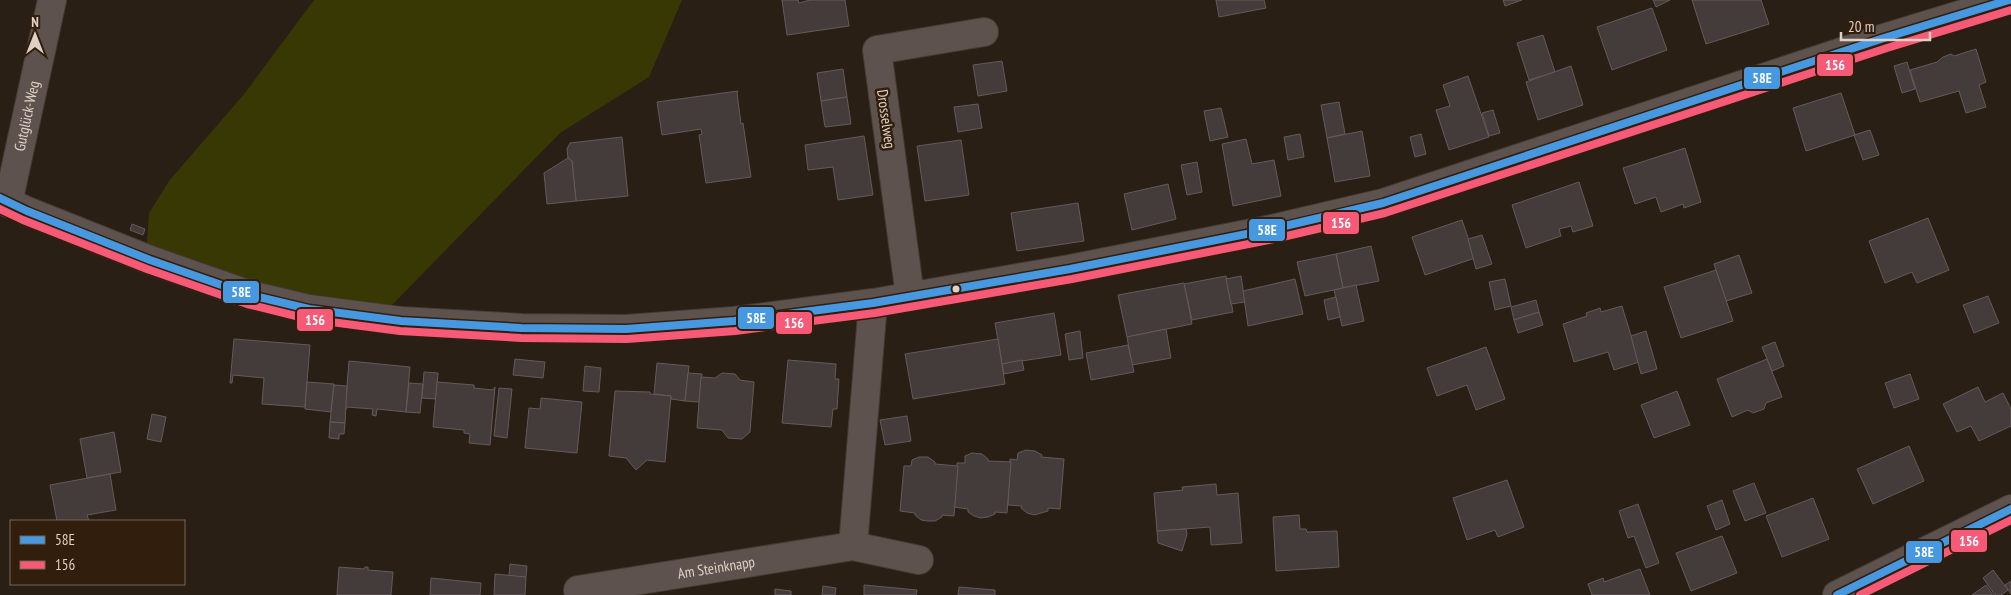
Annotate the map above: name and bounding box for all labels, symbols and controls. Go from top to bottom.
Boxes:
north arrow [10,10,60,60]
scale bar [1841,10,1930,42]
text: N [31,13,39,31]
text: 20 m [1848,17,1874,36]
line badge: 156 [1816,53,1854,77]
text: 156 [1825,56,1845,74]
line badge: 58E [1743,66,1781,90]
text: 58E [1752,69,1772,87]
street label: Gutglück-Weg [10,79,43,153]
street label: Drosselweg [873,88,900,150]
line badge: 156 [1322,211,1360,235]
text: 156 [1331,214,1351,232]
line badge: 58E [1248,218,1286,242]
text: 58E [1257,221,1277,239]
line badge: 58E [222,280,260,304]
text: 58E [231,283,251,301]
unlabelled marker [951,284,961,294]
line badge: 58E [737,306,775,330]
line badge: 156 [296,308,334,332]
text: 58E [746,309,766,327]
text: 156 [305,311,325,329]
line badge: 156 [775,311,813,335]
text: 156 [784,314,804,332]
legend [10,520,185,585]
line badge: 156 [1950,529,1988,553]
text: 58E [55,530,75,549]
text: 156 [1959,532,1979,550]
line badge: 58E [1905,540,1943,564]
text: 58E [1914,543,1934,561]
street label: Am Steinknapp [676,552,756,583]
text: 156 [55,555,76,574]

